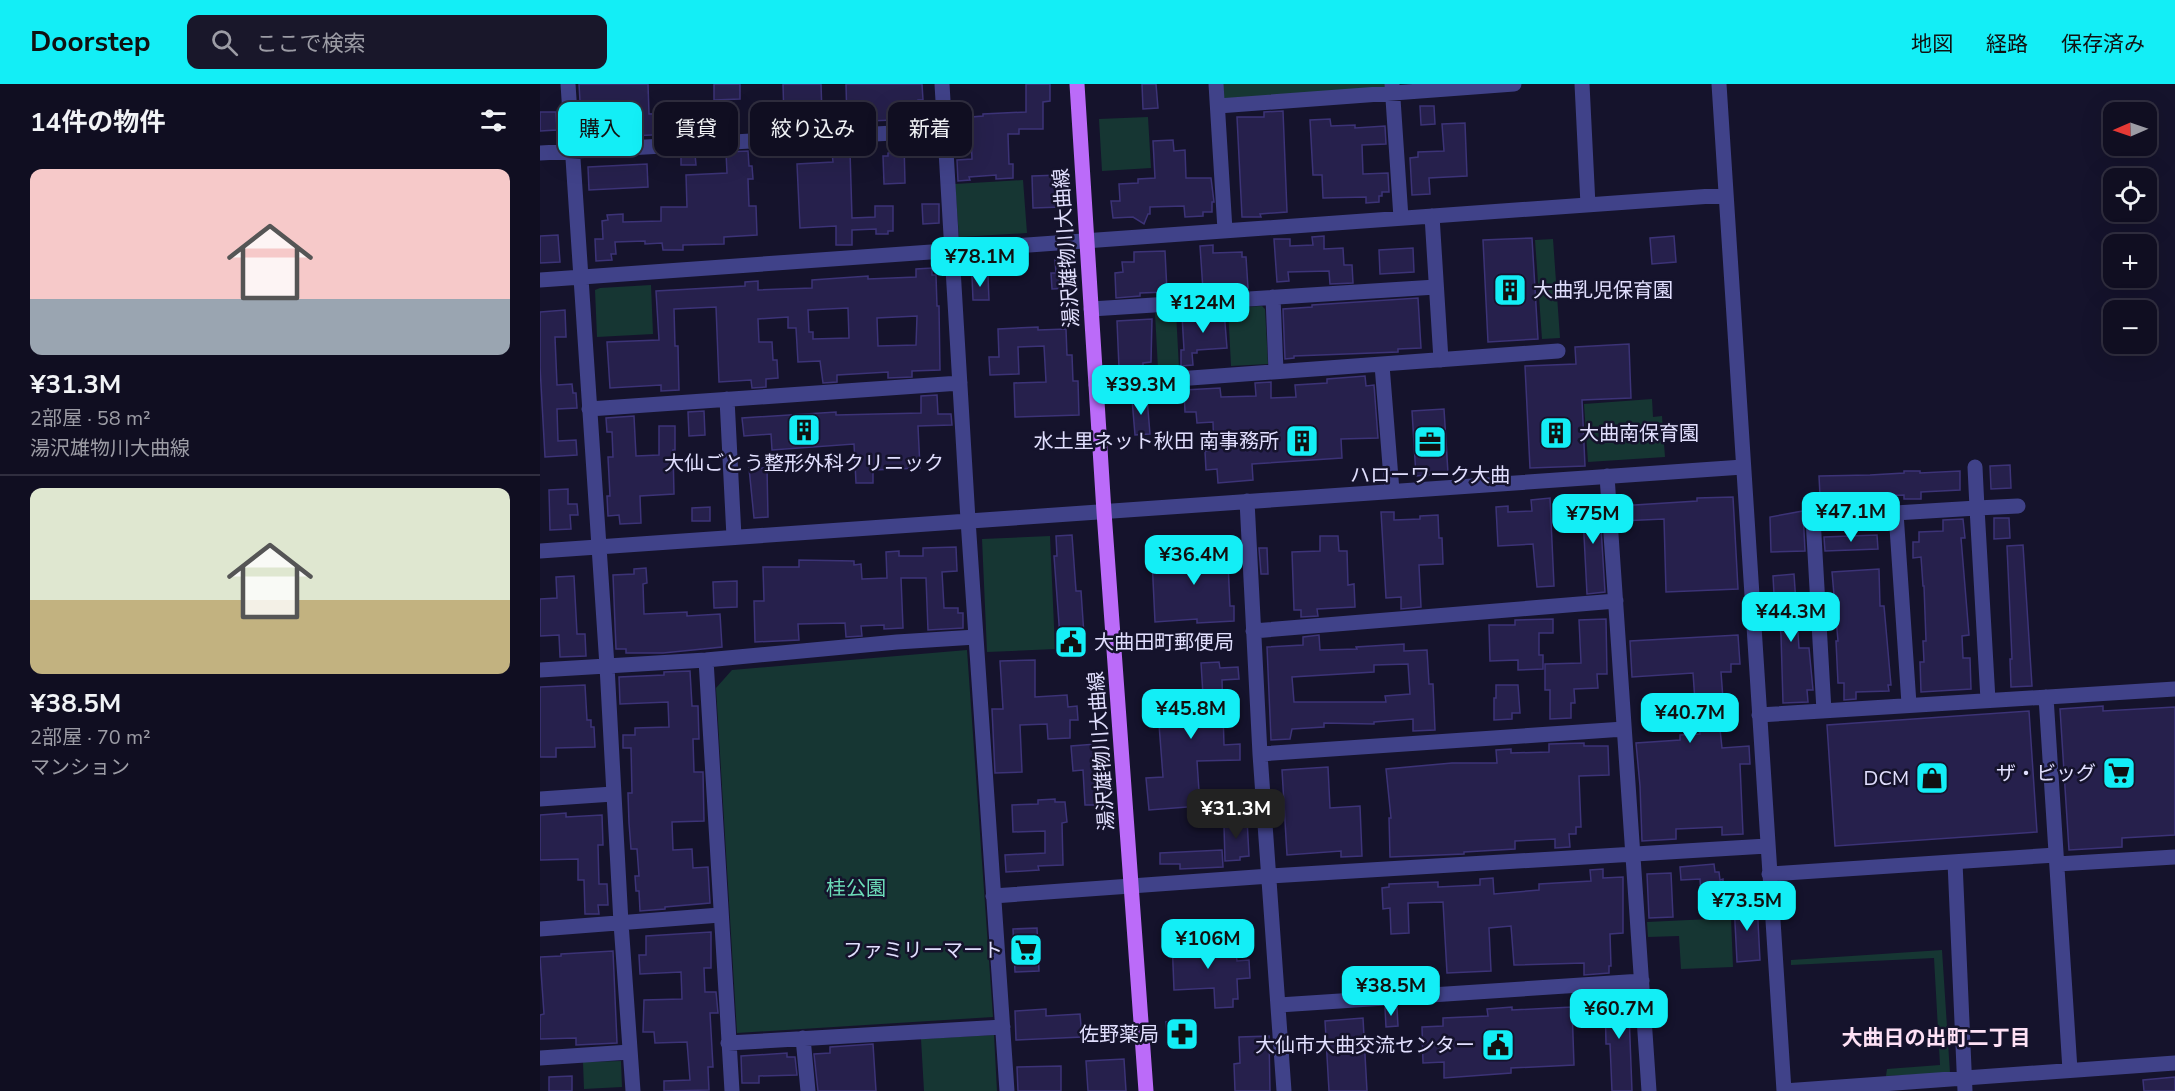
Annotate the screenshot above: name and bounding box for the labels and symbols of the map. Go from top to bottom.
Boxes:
north arrow [2103,102,2157,156]
street label: 湯沢雄物川大曲線 [1047,167,1086,329]
pin: ¥78.1M [931,237,1029,288]
building icon: 大曲乳児保育園 [1492,272,1528,308]
place label: 大曲乳児保育園 [1533,277,1673,304]
pin: ¥124M [1161,283,1245,334]
pin: ¥39.3M [1092,365,1190,416]
building icon: 大仙ごとう整形外科クリニック [786,412,822,448]
building icon: 大曲南保育園 [1538,415,1574,451]
place label: 大曲南保育園 [1579,420,1699,447]
building icon: 水土里ネット秋田 南事務所 [1284,423,1320,459]
office icon: ハローワーク大曲 [1412,424,1448,460]
place label: 水土里ネット秋田 南事務所 [1034,428,1279,455]
place label: 大仙ごとう整形外科クリニック [664,450,944,477]
place label: ハローワーク大曲 [1350,462,1510,489]
pin: ¥47.1M [1802,492,1900,543]
pin: ¥75M [1557,494,1629,545]
pin: ¥36.4M [1145,535,1243,586]
pin: ¥44.3M [1742,592,1840,643]
public building icon: 大曲田町郵便局 [1053,624,1089,660]
place label: 大曲田町郵便局 [1094,629,1234,656]
street label: 湯沢雄物川大曲線 [1082,670,1121,832]
pin: ¥45.8M [1142,689,1240,740]
pin: ¥40.7M [1641,693,1739,744]
supermarket icon: ザ・ビッグ [2101,755,2137,791]
shop icon: DCM [1914,760,1950,796]
place label: ザ・ビッグ [1996,760,2096,787]
place label: DCM [1864,765,1909,792]
pin: ¥31.3M [1187,789,1285,840]
park label: 桂公園 [826,875,886,902]
pin: ¥73.5M [1698,881,1796,932]
pin: ¥106M [1166,919,1250,970]
supermarket icon: ファミリーマート [1008,932,1044,968]
place label: ファミリーマート [843,937,1003,964]
pin: ¥38.5M [1342,966,1440,1017]
pin: ¥60.7M [1570,989,1668,1040]
pharmacy icon: 佐野薬局 [1164,1016,1200,1052]
place label: 佐野薬局 [1079,1021,1159,1048]
district label: 大曲日の出町二丁目 [1842,1024,2031,1052]
public building icon: 大仙市大曲交流センター [1480,1027,1516,1063]
place label: 大仙市大曲交流センター [1255,1032,1475,1059]

